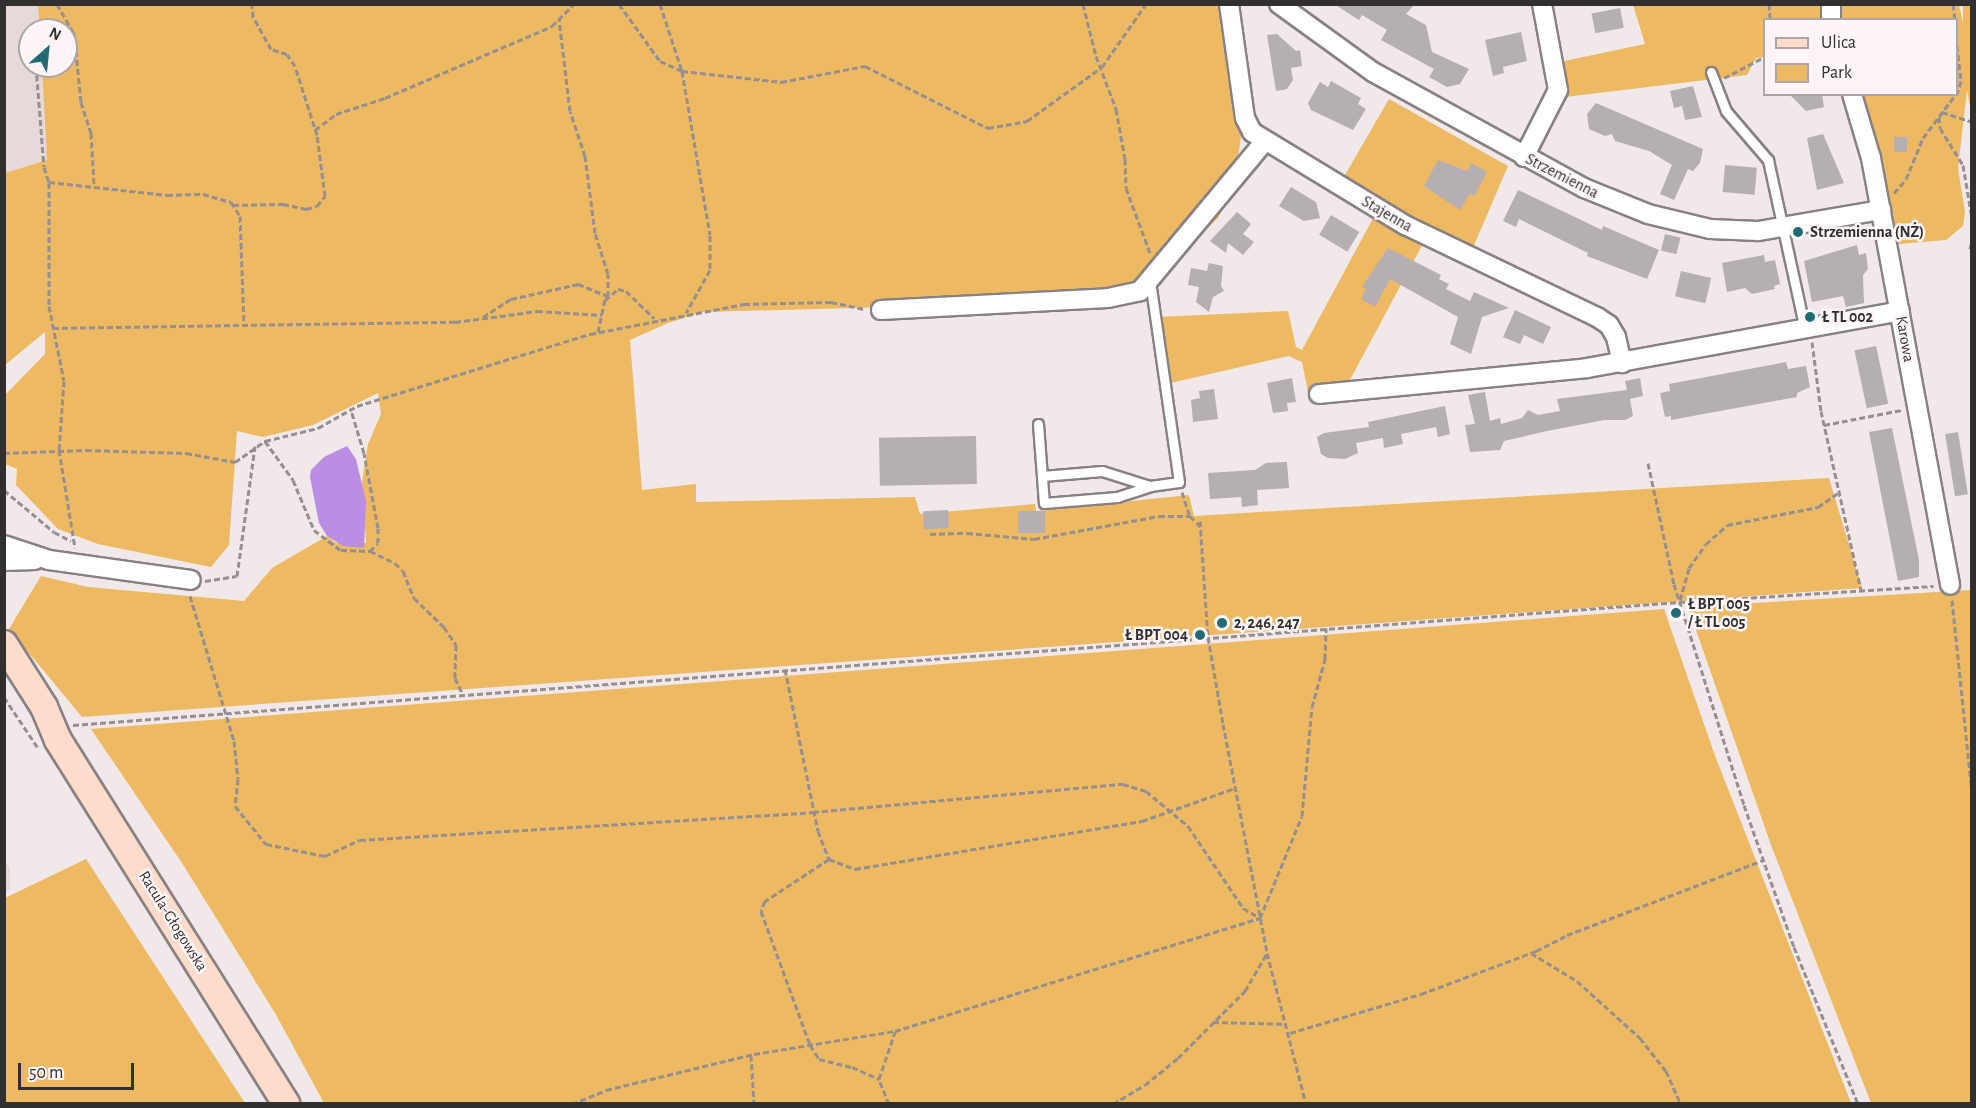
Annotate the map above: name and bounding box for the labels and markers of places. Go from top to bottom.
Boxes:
place label: Strzemienna (NŻ) [1810,222,1924,242]
marker: Strzemienna (NŻ) [1791,225,1805,239]
place label: Ł TL 002 [1822,307,1873,327]
marker: Ł TL 002 [1803,310,1817,324]
place label: Ł BPT 005 / Ł TL 005 [1688,594,1750,632]
marker: Ł BPT 005 / Ł TL 005 [1669,606,1683,620]
place label: 2, 246, 247 [1234,613,1300,633]
marker: 2, 246, 247 [1215,616,1229,630]
place label: Ł BPT 004 [1125,625,1188,645]
marker: Ł BPT 004 [1193,628,1207,642]

